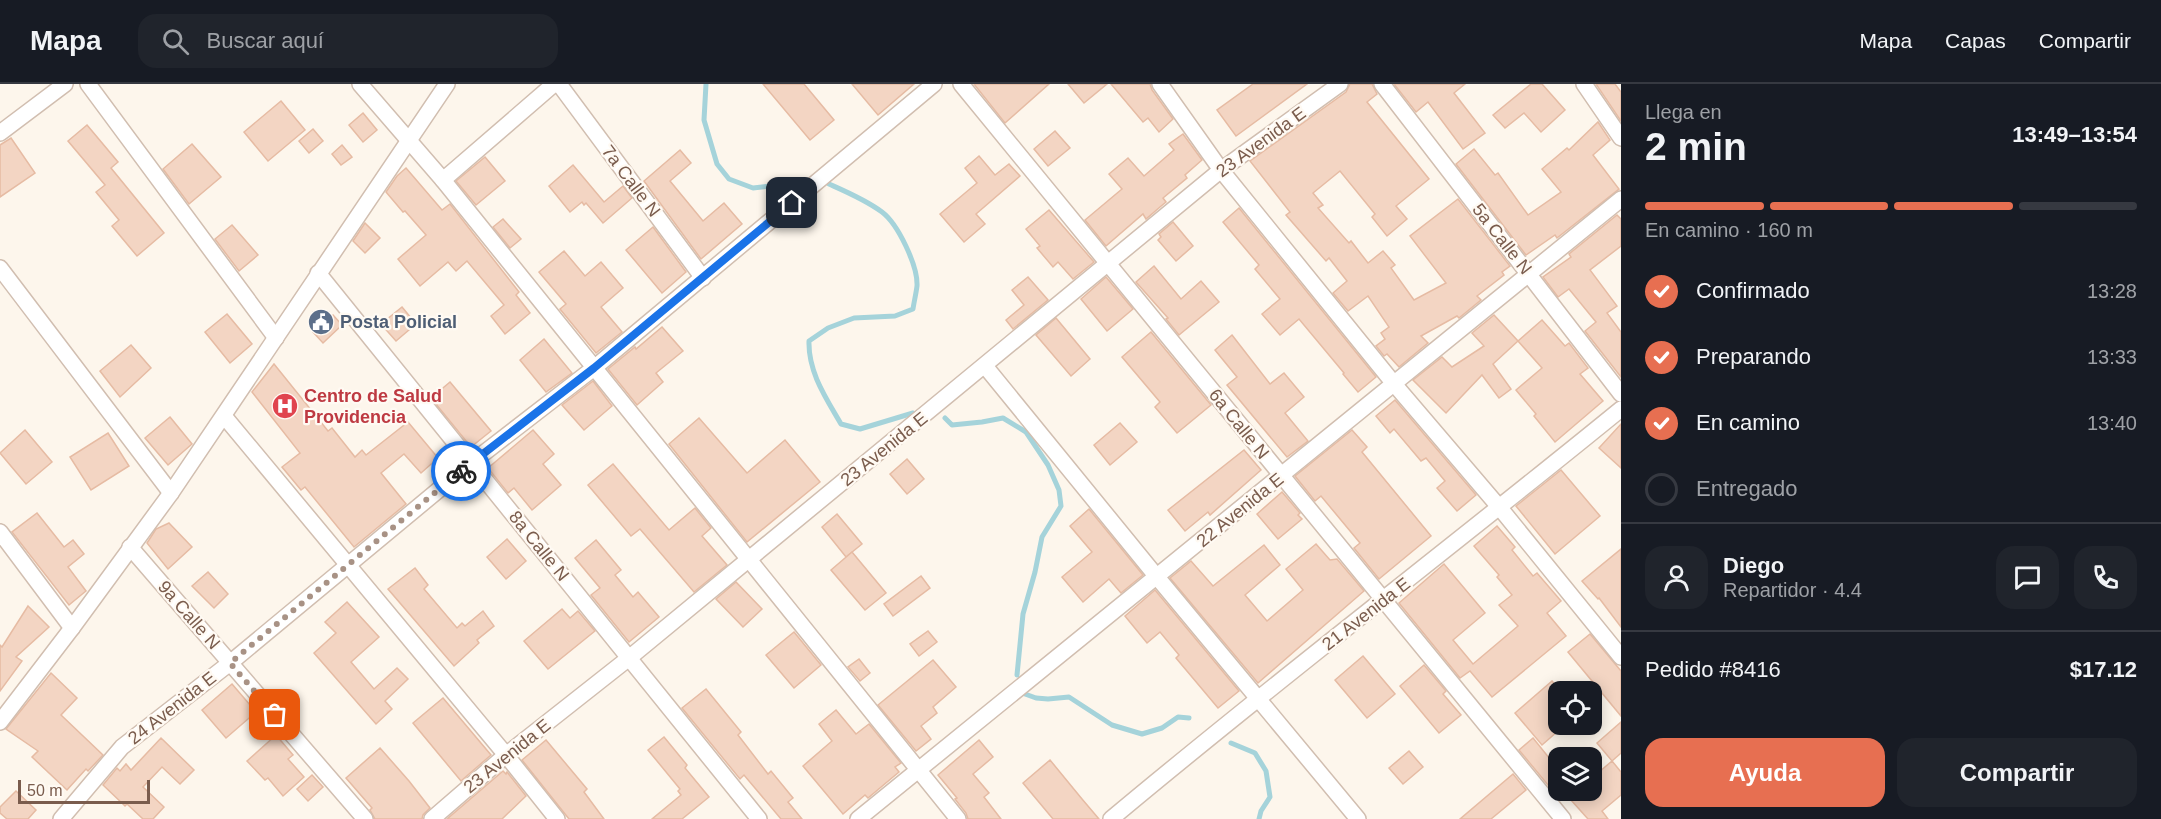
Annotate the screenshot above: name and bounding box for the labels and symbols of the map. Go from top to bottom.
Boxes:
street label: 23 Avenida E [1212,103,1310,181]
street label: 7a Calle N [598,141,664,221]
pin [766,177,817,228]
street label: 5a Calle N [1468,200,1536,278]
public building icon: Posta Policial [306,307,336,337]
place label: Posta Policial [340,312,457,332]
street label: 6a Calle N [1205,385,1273,463]
place label: Centro de Salud Providencia [304,386,442,427]
hospital icon: Centro de Salud Providencia [270,391,300,421]
street label: 23 Avenida E [837,408,931,490]
courier [431,441,491,501]
street label: 22 Avenida E [1193,469,1287,551]
street label: 8a Calle N [505,507,573,585]
street label: 21 Avenida E [1318,574,1414,654]
street label: 9a Calle N [154,577,224,653]
street label: 24 Avenida E [124,668,220,748]
pin [249,689,300,740]
street label: 23 Avenida E [460,715,554,797]
scale bar [18,777,150,804]

